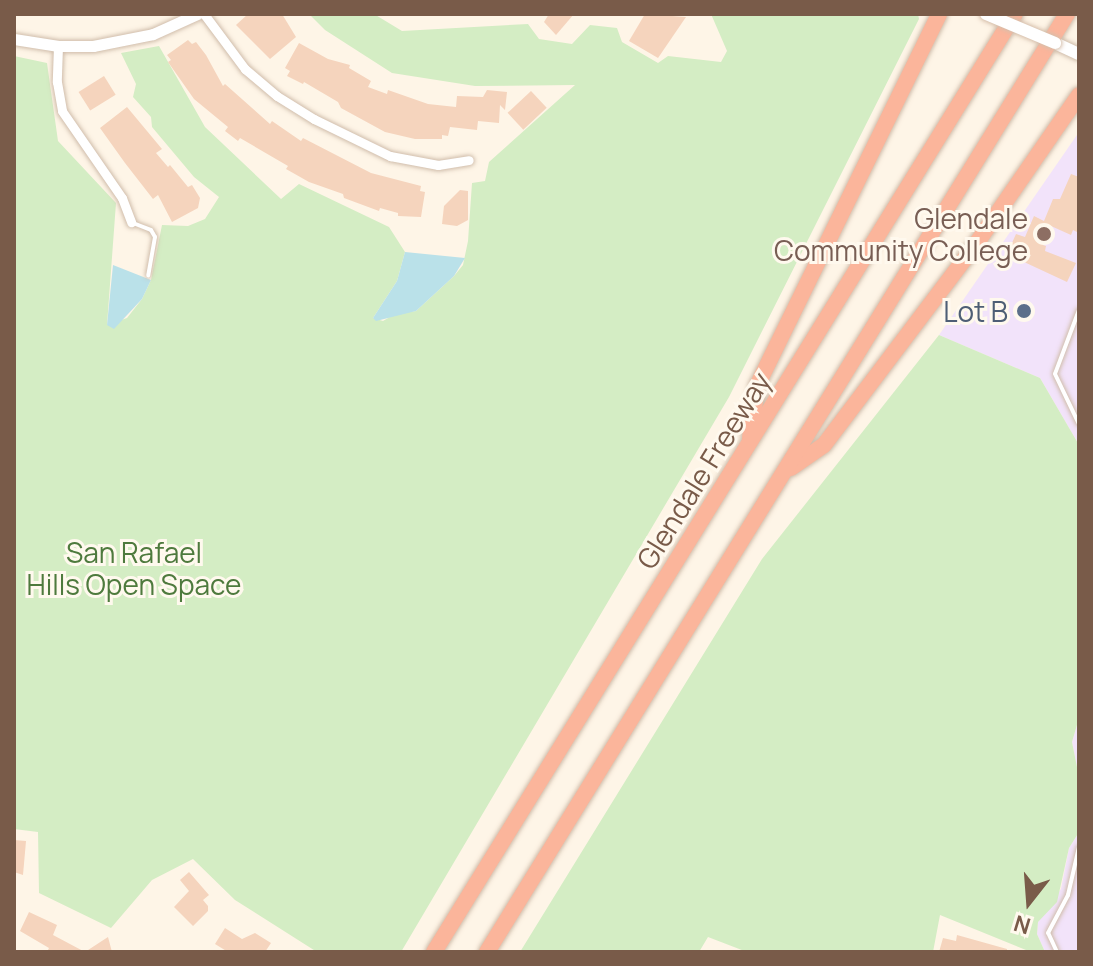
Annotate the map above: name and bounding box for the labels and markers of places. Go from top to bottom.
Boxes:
place label: Glendale Community College [774,201,1028,267]
marker: Glendale Community College [1035,225,1053,243]
place label: Lot B [943,294,1008,328]
marker: Lot B [1015,302,1033,320]

